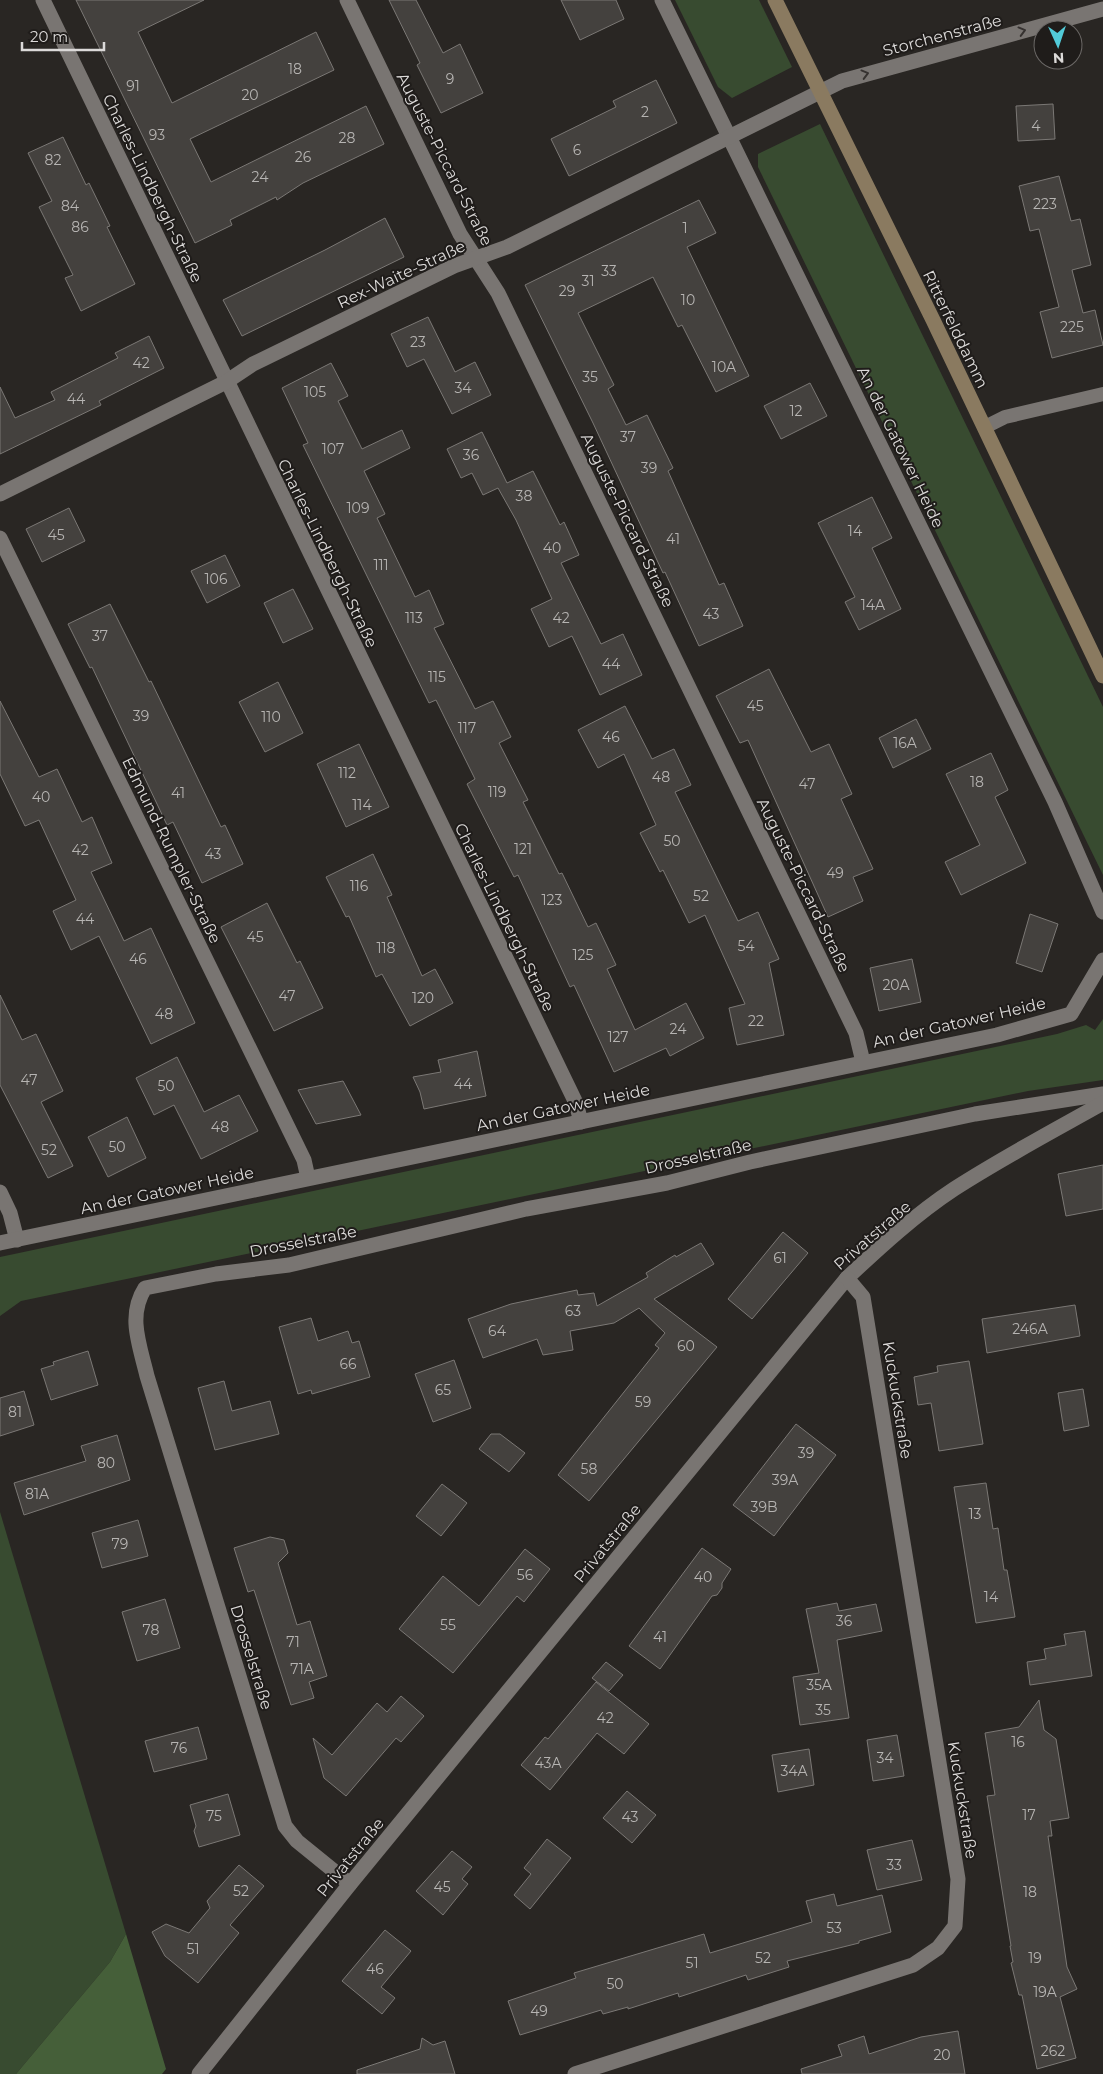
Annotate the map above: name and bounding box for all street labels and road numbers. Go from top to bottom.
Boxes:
street label: Storchenstraße [881,10,1004,60]
street label: Auguste-Piccard-Straße [393,70,497,249]
street label: Charles-Lindbergh-Straße [99,91,207,286]
street label: Rex-Waite-Straße [334,236,468,312]
street label: Ritterfelddamm [919,267,992,391]
street label: An der Gatower Heide [853,364,948,531]
street label: Auguste-Piccard-Straße [577,430,678,610]
street label: Charles-Lindbergh-Straße [274,456,382,651]
street label: Edmund-Rumpler-Straße [118,754,225,947]
street label: Auguste-Piccard-Straße [753,795,854,975]
street label: Charles-Lindbergh-Straße [451,820,559,1015]
street label: An der Gatower Heide [871,993,1047,1052]
street label: An der Gatower Heide [475,1080,652,1135]
street label: Drosselstraße [643,1135,753,1178]
street label: An der Gatower Heide [79,1163,256,1218]
street label: Privatstraße [830,1197,915,1274]
street label: Drosselstraße [248,1222,358,1261]
street label: Kuckuckstraße [879,1340,916,1460]
street label: Privatstraße [570,1500,645,1587]
street label: Drosselstraße [227,1602,277,1712]
street label: Kuckuckstraße [944,1740,981,1860]
street label: Privatstraße [313,1814,388,1901]

